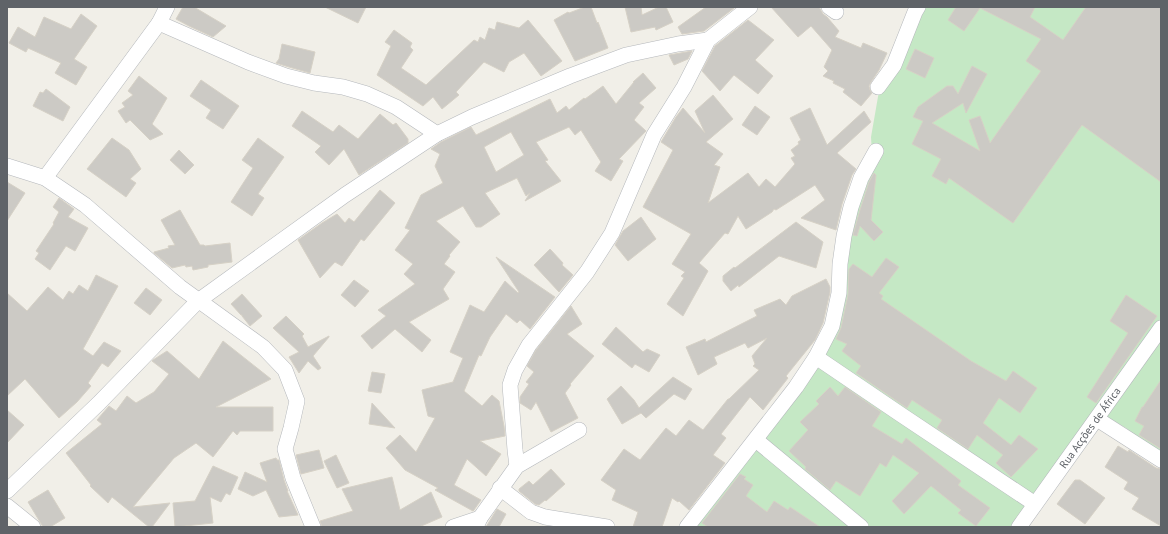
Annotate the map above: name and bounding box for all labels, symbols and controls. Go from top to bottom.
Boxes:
street label: Rua Acções de África [1056,384,1124,471]

